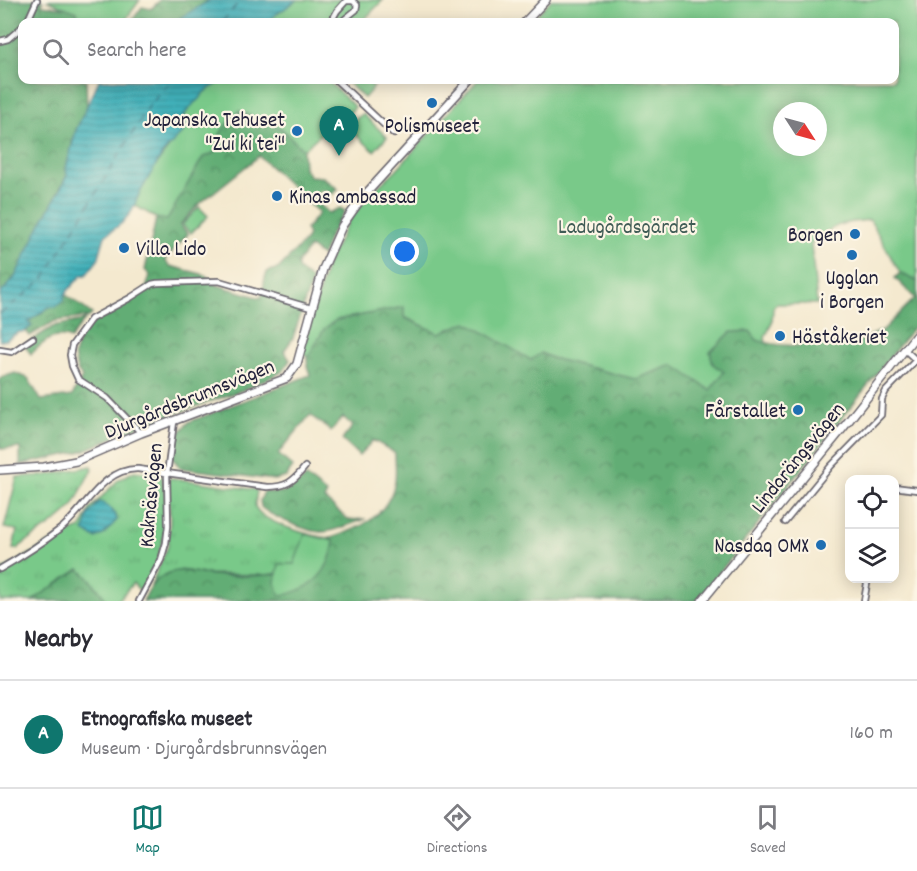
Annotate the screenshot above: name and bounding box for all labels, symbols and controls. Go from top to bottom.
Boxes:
search box [18,18,899,84]
icon: search [39,35,72,68]
text: Search here [87,36,186,67]
marker: Polismuseet [425,96,439,110]
north arrow [773,102,827,156]
pin: A [320,106,358,156]
place label: Japanska Tehuset "Zui ki tei" [144,107,285,161]
place label: Polismuseet [384,113,480,143]
marker: Japanska Tehuset "Zui ki tei" [290,124,304,138]
place label: Kinas ambassad [289,184,416,214]
marker: Kinas ambassad [270,189,284,203]
park label: Ladugårdsgärdet [558,214,696,244]
place label: Borgen [788,222,843,252]
marker: Borgen [848,227,862,241]
place label: Villa Lido [136,236,206,266]
your location [390,237,419,266]
marker: Villa Lido [117,241,131,255]
marker: Ugglan i Borgen [845,248,859,262]
place label: Ugglan i Borgen [820,265,884,319]
place label: Häståkeriet [792,324,887,354]
marker: Häståkeriet [773,329,787,343]
street label: Djurgårdsbrunnsvägen [101,353,280,449]
street label: Lindarängsvägen [745,397,854,521]
place label: Fårstallet [705,398,786,428]
marker: Fårstallet [791,403,805,417]
street label: Kaknäsvägen [133,442,172,549]
map controls [845,475,899,583]
button: locate [845,475,899,529]
button: layers [845,529,899,583]
place label: Nasdaq OMX [714,533,809,563]
marker: Nasdaq OMX [814,538,828,552]
text: Nearby [24,622,92,659]
text: Etnografiska museet [81,705,252,736]
text: A [38,720,49,748]
text: 160 m [850,720,893,748]
text: Museum · Djurgårdsbrunnsvägen [81,736,327,764]
tab: Map [131,801,164,860]
tab: Directions [427,801,487,860]
tab: Saved [750,801,786,860]

